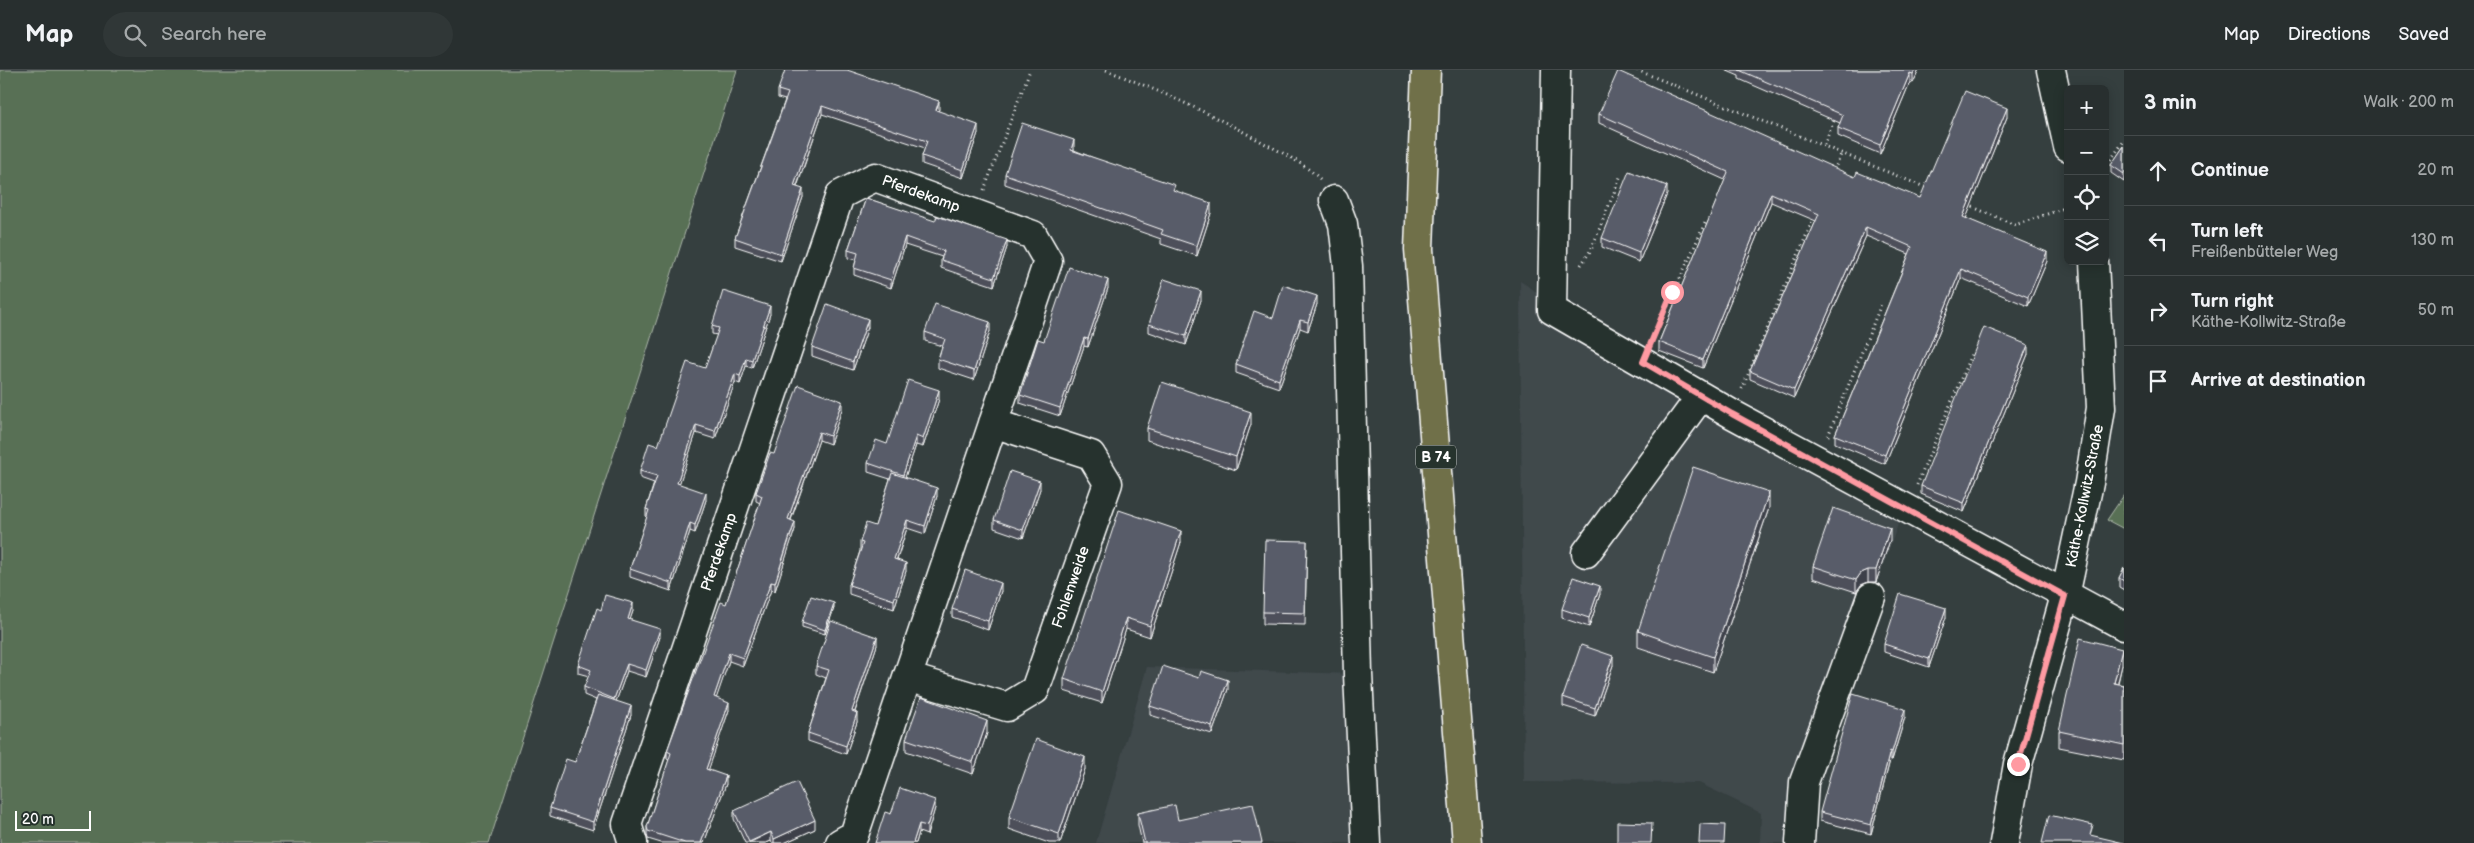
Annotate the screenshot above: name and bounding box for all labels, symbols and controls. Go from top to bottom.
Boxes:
search box [103,12,453,57]
text: Map [25,20,73,49]
icon: search [121,21,149,49]
text: Search here [161,23,267,46]
text: Map [2224,24,2260,45]
text: Directions [2288,24,2370,45]
text: Saved [2398,24,2449,45]
map controls [2064,85,2109,265]
button: + [2064,85,2109,130]
text: 3 min [2144,90,2197,115]
text: Walk · 200 m [2364,93,2454,112]
button: − [2064,130,2109,175]
icon: ahead [2144,157,2172,185]
text: Continue [2191,159,2269,182]
text: 20 m [2418,161,2454,180]
street label: Pferdekamp [879,171,963,217]
button: locate [2064,175,2109,220]
button: layers [2064,220,2109,265]
text: Turn left [2191,220,2263,243]
icon: left [2144,227,2172,255]
text: 130 m [2411,231,2454,250]
text: Freißenbütteler Weg [2191,243,2338,262]
route start [1661,281,1684,304]
text: Turn right [2191,290,2274,313]
icon: right [2144,297,2172,325]
text: 50 m [2418,301,2454,320]
text: Käthe-Kollwitz-Straße [2191,313,2346,332]
icon: arrive [2144,367,2172,395]
text: Arrive at destination [2191,369,2366,392]
street label: Käthe-Kollwitz-Straße [2062,423,2108,569]
road number: B 74 [1416,446,1456,468]
street label: Pferdekamp [697,510,741,594]
street label: Fohlenweide [1048,543,1094,631]
route end [2007,753,2030,776]
scale bar [15,808,91,831]
text: 20 m [22,811,54,828]

